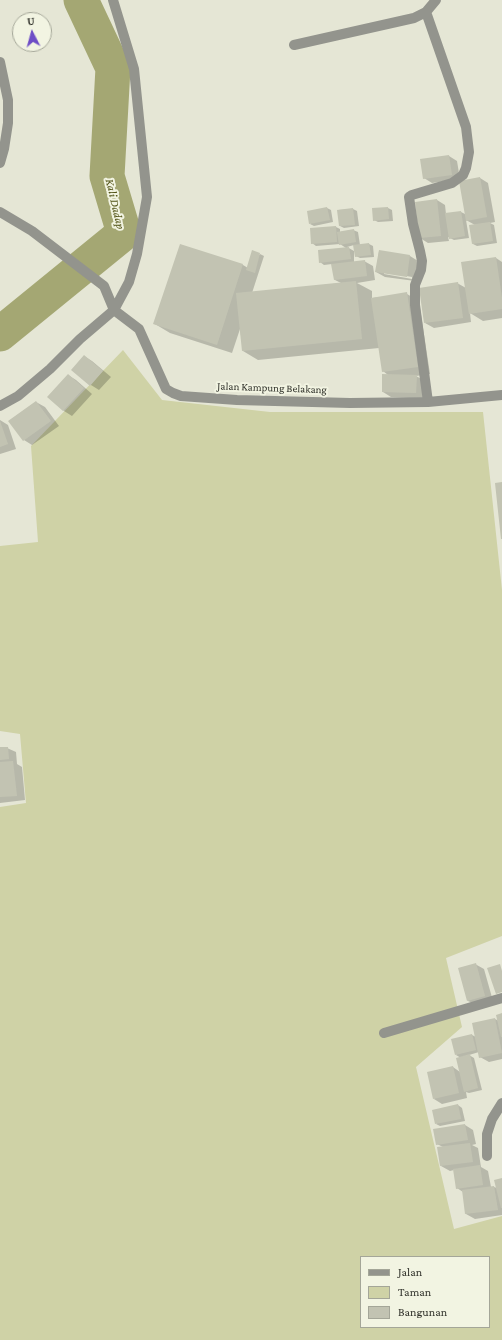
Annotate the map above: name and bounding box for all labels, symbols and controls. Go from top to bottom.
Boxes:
north arrow [12,12,52,52]
text: U [26,15,35,27]
water label: Kali Dadap [102,177,128,231]
street label: Jalan Kampung Belakang [217,379,327,397]
legend [360,1256,490,1328]
text: Jalan [398,1265,422,1279]
text: Taman [398,1285,431,1299]
text: Bangunan [398,1305,447,1319]

